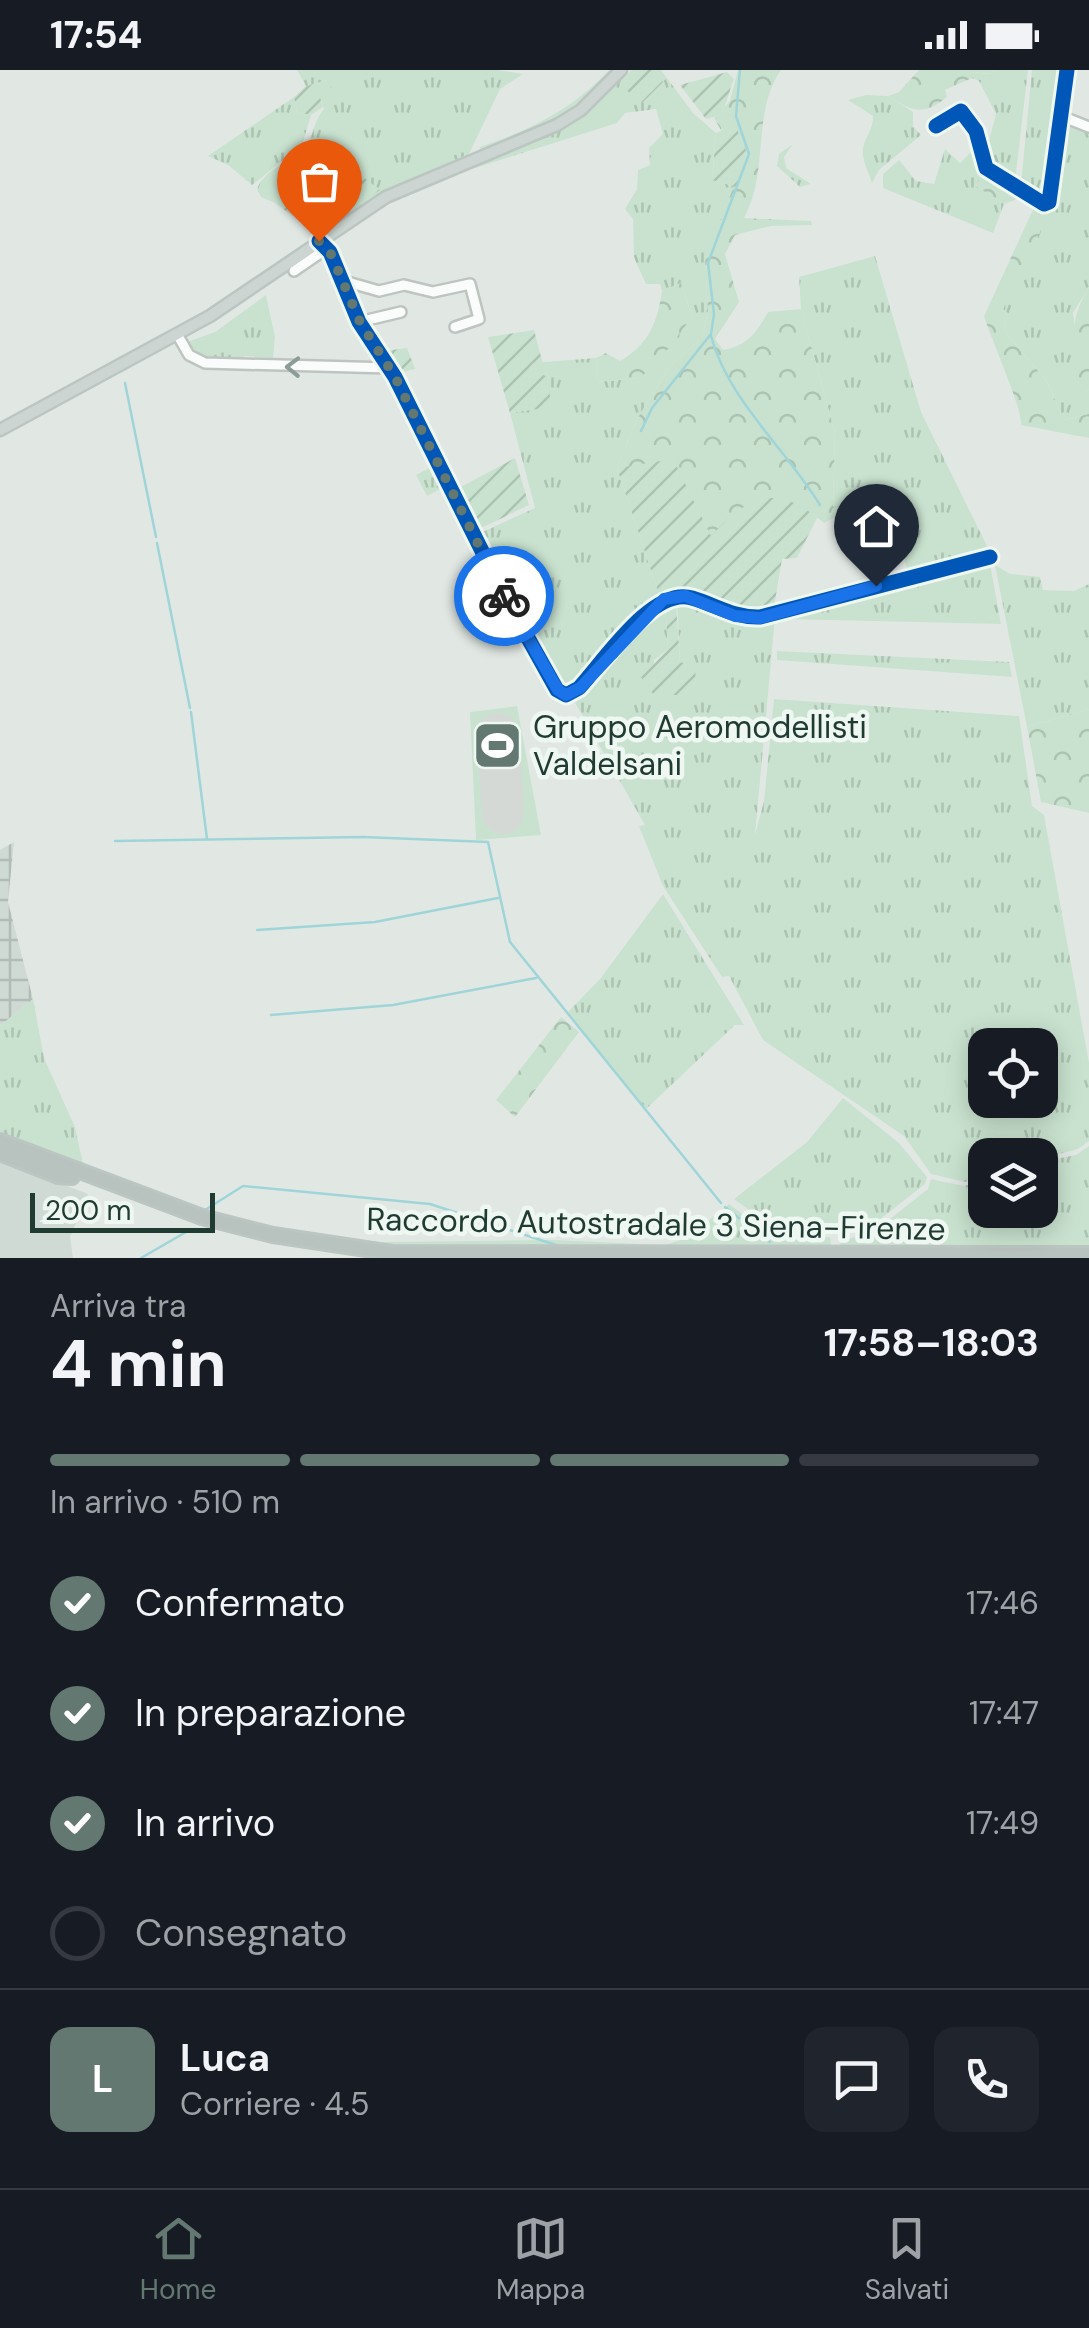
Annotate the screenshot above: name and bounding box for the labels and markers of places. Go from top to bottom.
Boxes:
pin [277,139,362,242]
pin [834,484,919,587]
place label: Gruppo Aeromodellisti Valdelsani [533,706,867,785]
sports icon: Gruppo Aeromodellisti Valdelsani [472,719,524,771]

